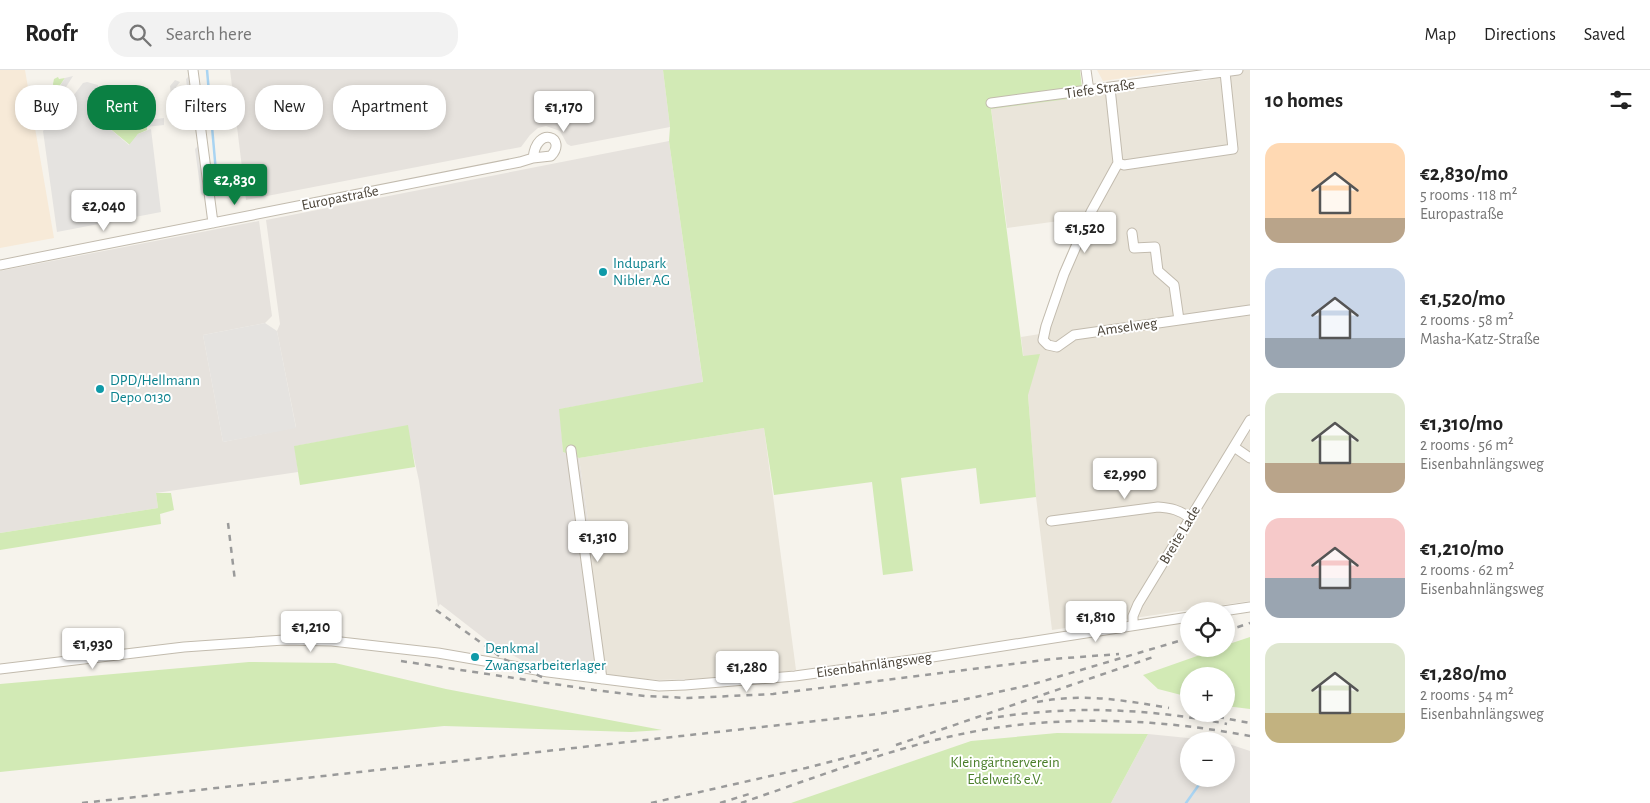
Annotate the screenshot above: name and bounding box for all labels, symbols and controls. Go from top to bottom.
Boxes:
search box [108,12,458,57]
icon: search [126,21,154,49]
text: Roofr [25,22,78,46]
text: Search here [166,25,252,44]
text: Map [1425,26,1456,44]
text: Directions [1484,26,1556,44]
text: Saved [1584,26,1625,44]
street label: Tiefe Straße [1064,77,1136,101]
chip: Buy [15,85,77,130]
chip: Rent [87,85,156,130]
chip: Filters [166,85,245,130]
chip: New [255,85,323,130]
chip: Apartment [333,85,446,130]
icon: filters [1607,86,1635,114]
pin: €1,170 [523,90,605,133]
text: 10 homes [1265,90,1343,111]
text: €1,170 [545,99,583,115]
icon: home [1305,163,1365,223]
text: €2,830/mo [1420,163,1508,184]
pin: €2,830 [194,164,276,206]
text: €2,830 [214,172,256,188]
street label: Europastraße [300,183,380,213]
text: 5 rooms · 118 m² [1420,187,1517,203]
pin: €2,040 [63,190,145,232]
text: €2,040 [82,198,126,214]
text: Europastraße [1420,206,1504,222]
pin: €1,520 [1044,212,1126,254]
text: €1,520 [1065,220,1105,236]
place label: Indupark Nibler AG [613,256,670,288]
marker: Indupark Nibler AG [597,266,609,278]
icon: home [1305,288,1365,348]
text: €1,520/mo [1420,288,1505,309]
text: 2 rooms · 58 m² [1420,312,1514,328]
street label: Amselweg [1096,315,1159,339]
text: Masha-Katz-Straße [1420,331,1540,347]
place label: DPD/Hellmann Depo 0130 [110,373,200,405]
marker: DPD/Hellmann Depo 0130 [94,383,106,395]
icon: home [1305,413,1365,473]
text: €1,310/mo [1420,413,1503,434]
text: 2 rooms · 56 m² [1420,437,1514,453]
text: Eisenbahnlängsweg [1420,456,1544,472]
pin: €2,990 [1084,458,1166,500]
text: €2,990 [1104,466,1146,482]
street label: Breite Lade [1157,503,1203,567]
pin: €1,310 [557,520,639,563]
text: €1,310 [579,529,617,545]
icon: home [1305,538,1365,598]
text: €1,210/mo [1420,538,1504,559]
text: 2 rooms · 62 m² [1420,562,1514,578]
text: Eisenbahnlängsweg [1420,581,1544,597]
pin: €1,810 [1055,600,1137,643]
map controls [1180,602,1235,787]
button: locate [1180,602,1235,657]
text: €1,810 [1077,609,1115,625]
pin: €1,210 [270,610,352,653]
text: €1,210 [292,619,330,635]
pin: €1,930 [52,628,134,670]
text: €1,930 [73,636,113,652]
place label: Denkmal Zwangsarbeiterlager [485,641,606,673]
street label: Eisenbahnlängsweg [815,649,933,681]
pin: €1,280 [706,650,788,693]
marker: Denkmal Zwangsarbeiterlager [469,651,481,663]
text: €1,280 [727,659,767,675]
icon: home [1305,663,1365,723]
text: €1,280/mo [1420,663,1507,684]
button: + [1180,667,1235,722]
text: 2 rooms · 54 m² [1420,687,1514,703]
text: Eisenbahnlängsweg [1420,706,1544,722]
button: − [1180,732,1235,787]
park label: Kleingärtnerverein Edelweiß e.V. [950,755,1060,787]

